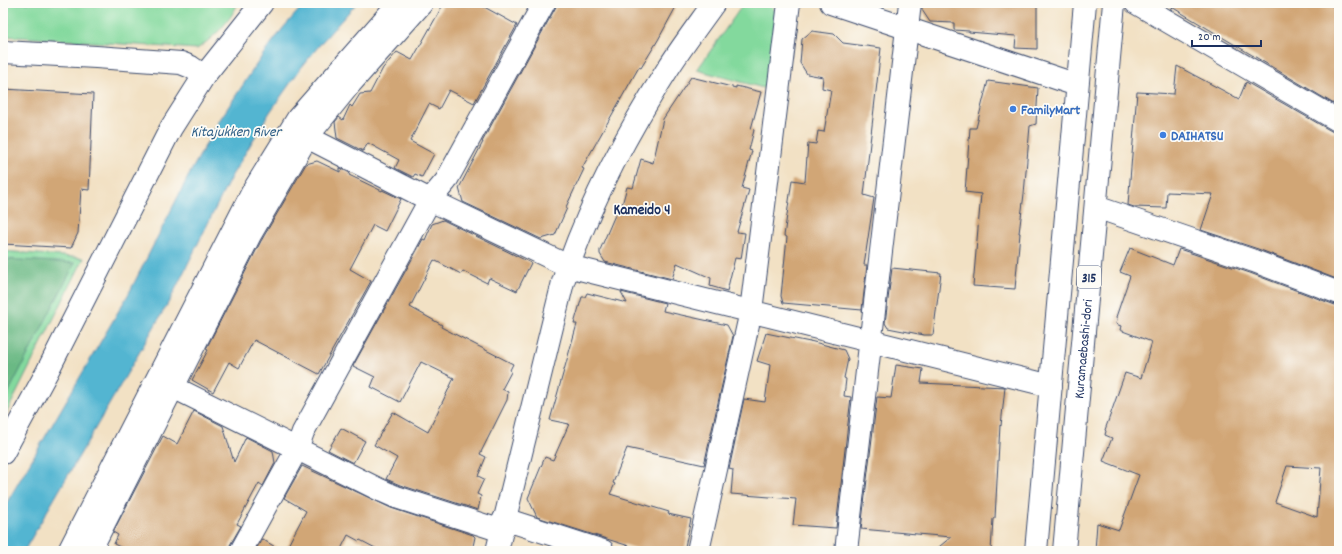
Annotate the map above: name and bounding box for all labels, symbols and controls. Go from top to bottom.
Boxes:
scale bar [1192,22,1261,48]
text: 20 m [1198,29,1221,46]
place label: FamilyMart [1021,101,1081,121]
marker: FamilyMart [1008,104,1018,114]
water label: Kitajukken River [191,122,283,144]
place label: DAIHATSU [1171,127,1224,147]
marker: DAIHATSU [1158,130,1168,140]
district label: Kameido 4 [614,200,671,222]
road number: 315 [1077,266,1101,288]
street label: Kuramaebashi-dori [1070,298,1099,400]

